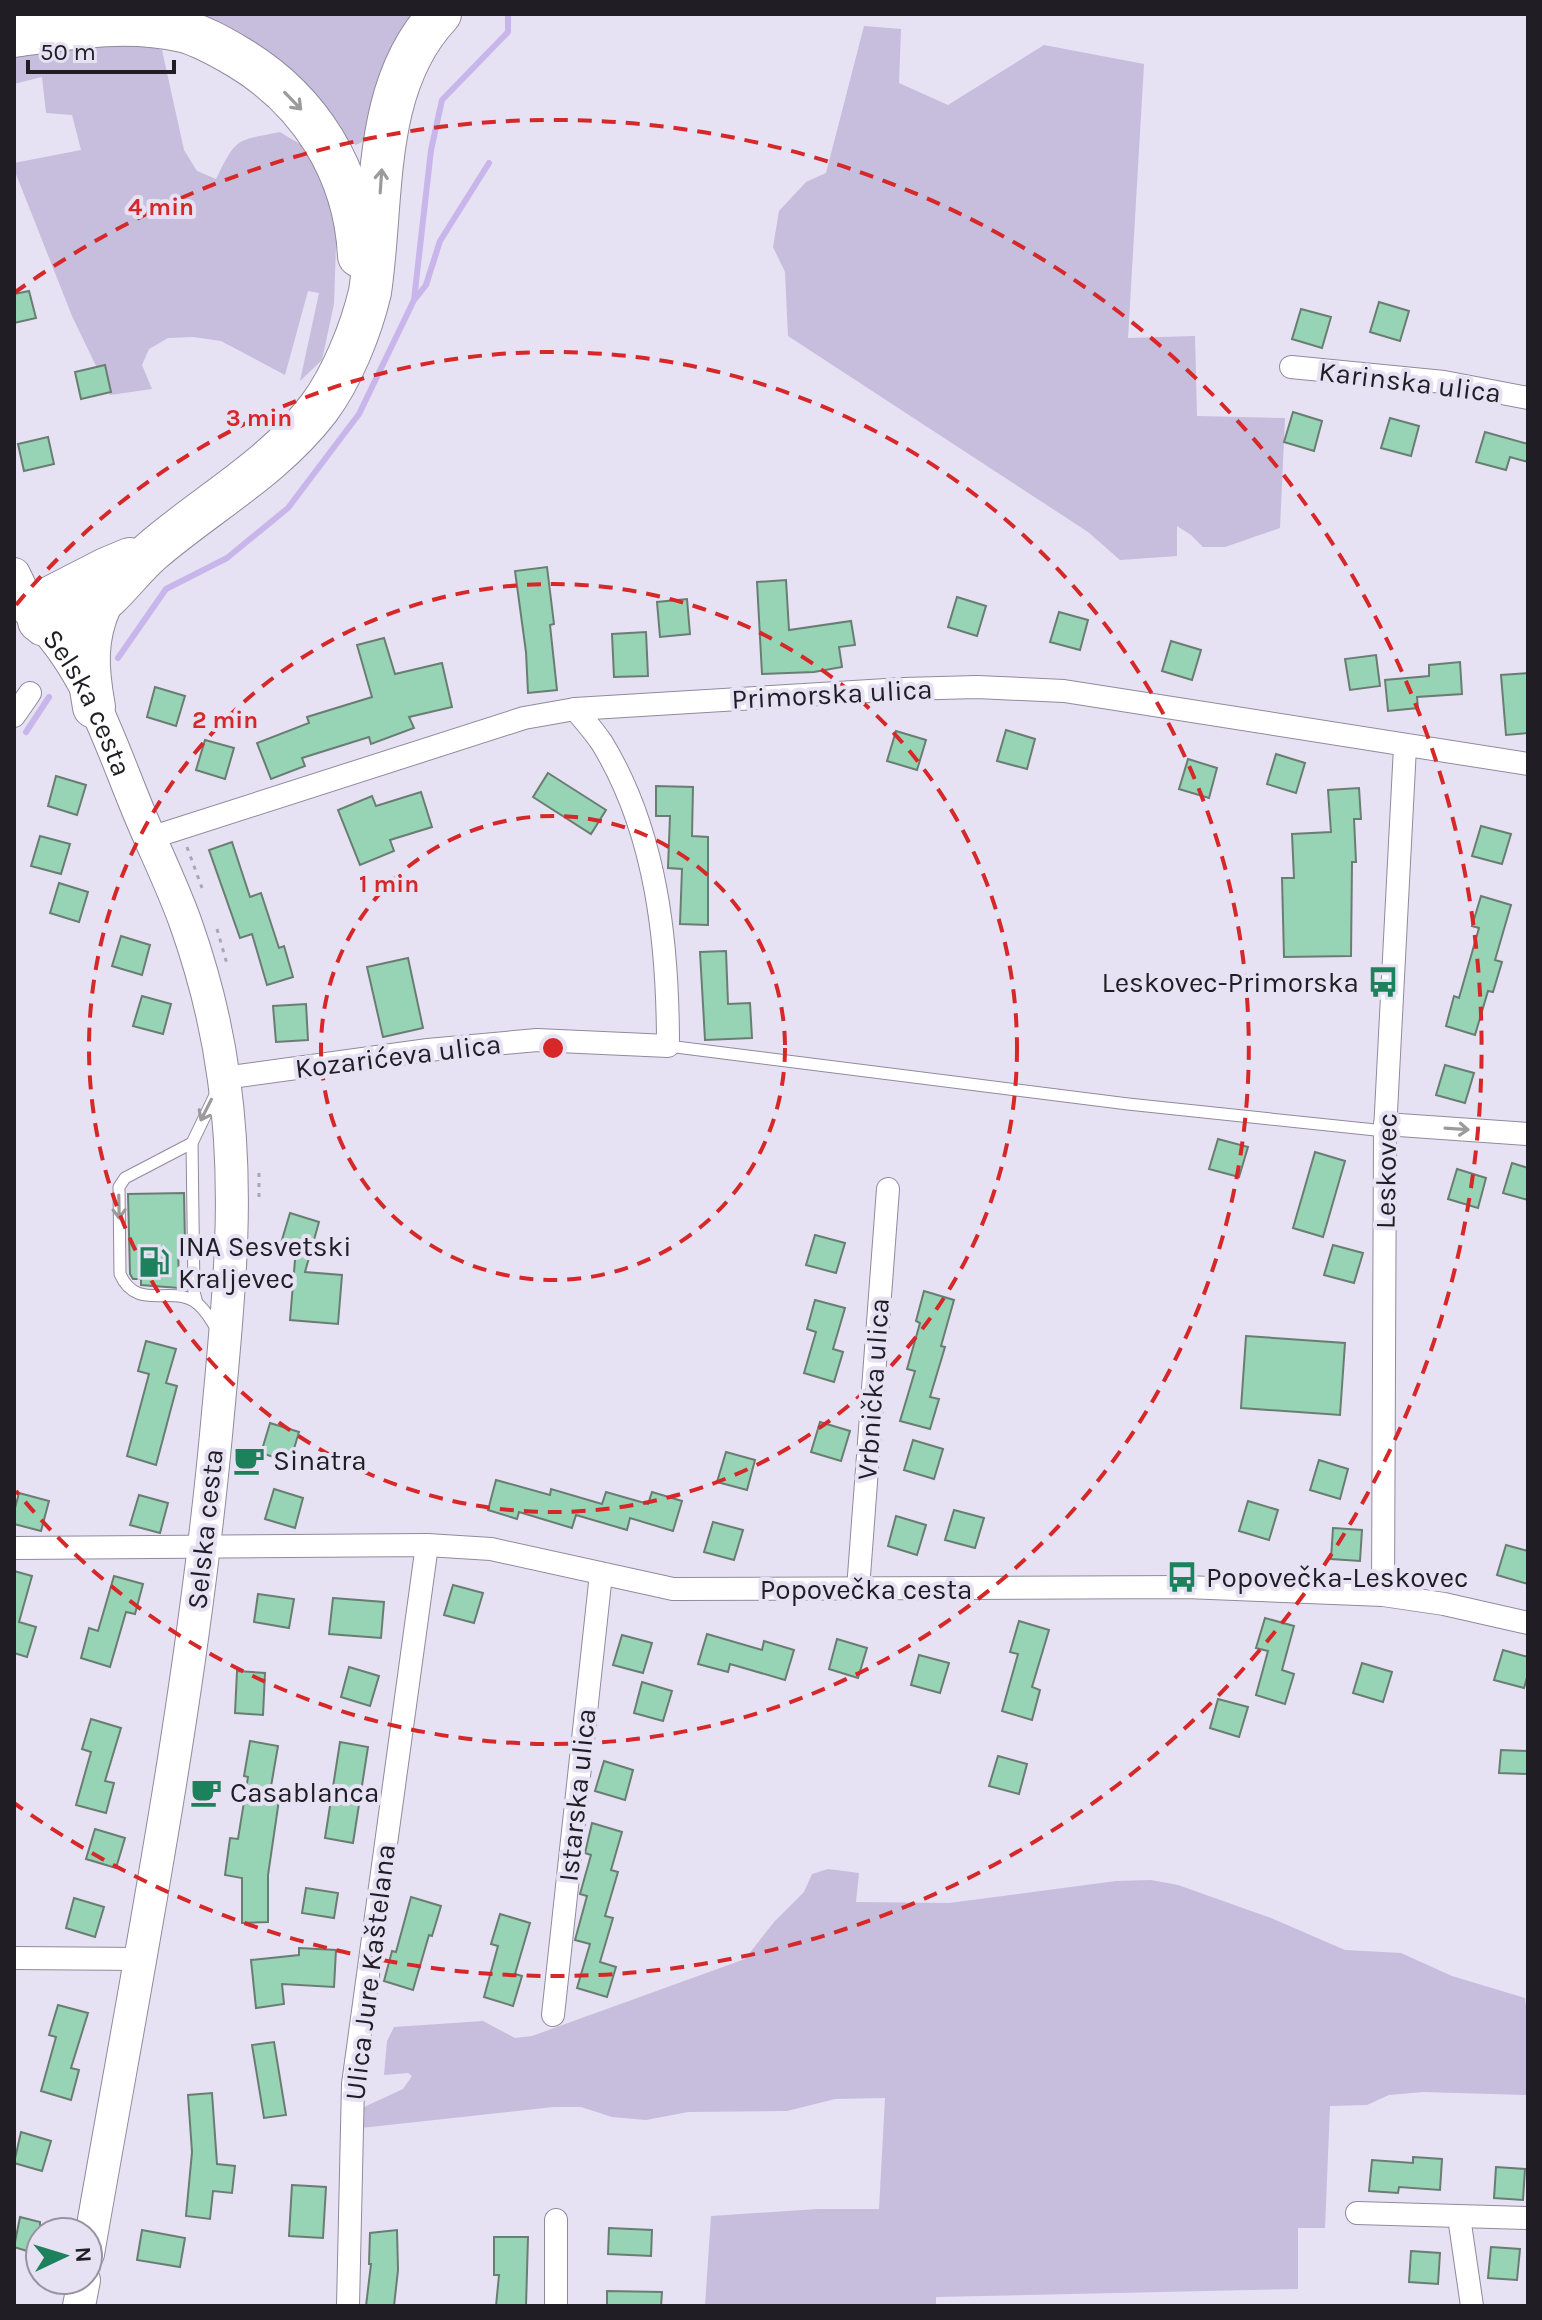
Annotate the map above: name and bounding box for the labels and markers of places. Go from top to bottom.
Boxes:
bus stop icon: Leskovec-Primorska [1366,965,1400,999]
place label: Leskovec-Primorska [1102,966,1359,999]
centre of rings [539,1034,567,1062]
place label: INA Sesvetski Kraljevec [178,1230,352,1295]
fuel station icon: INA Sesvetski Kraljevec [137,1245,171,1279]
cafe icon: Sinatra [232,1443,266,1477]
place label: Sinatra [273,1444,367,1477]
bus stop icon: Popovečka-Leskovec [1165,1560,1199,1594]
place label: Popovečka-Leskovec [1206,1561,1468,1594]
cafe icon: Casablanca [189,1775,223,1809]
place label: Casablanca [230,1776,379,1809]

